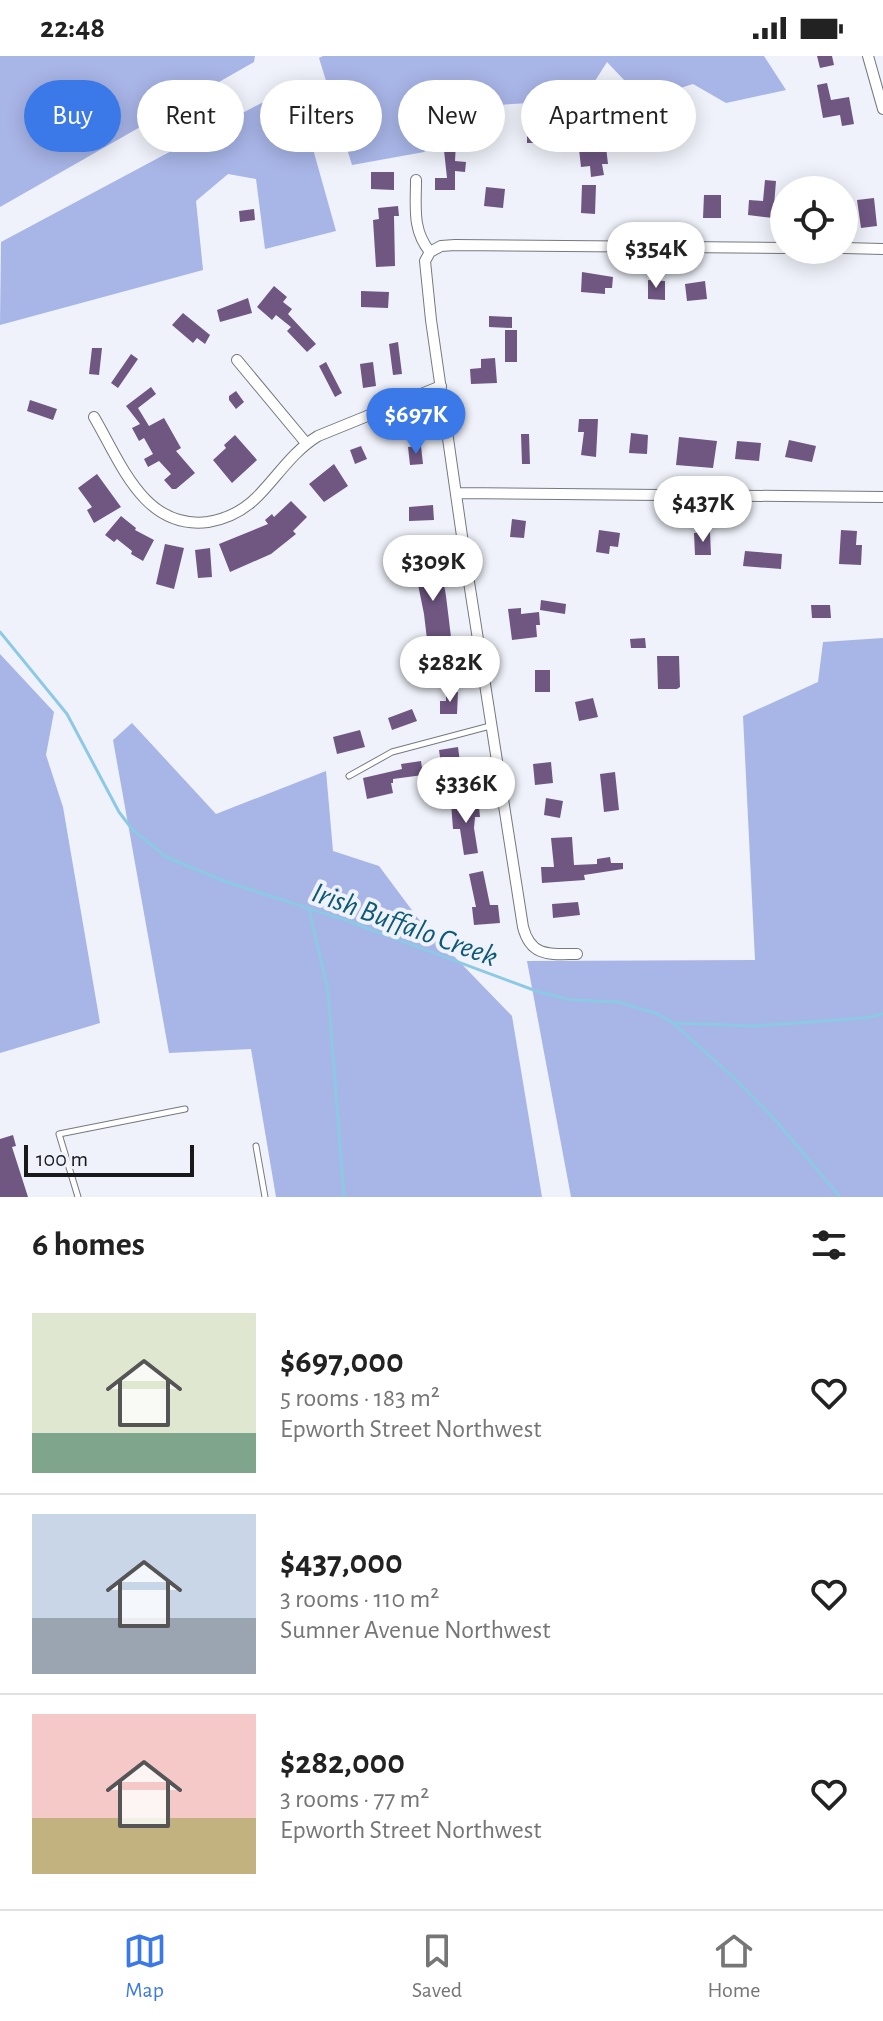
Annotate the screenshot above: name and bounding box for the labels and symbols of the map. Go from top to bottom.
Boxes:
pin: $354K [600,222,712,290]
pin: $697K [360,388,472,456]
pin: $437K [647,476,759,544]
pin: $309K [377,535,489,603]
pin: $282K [394,636,506,704]
pin: $336K [410,757,522,825]
water label: Irish Buffalo Creek [308,877,502,972]
scale bar [24,1141,194,1177]

